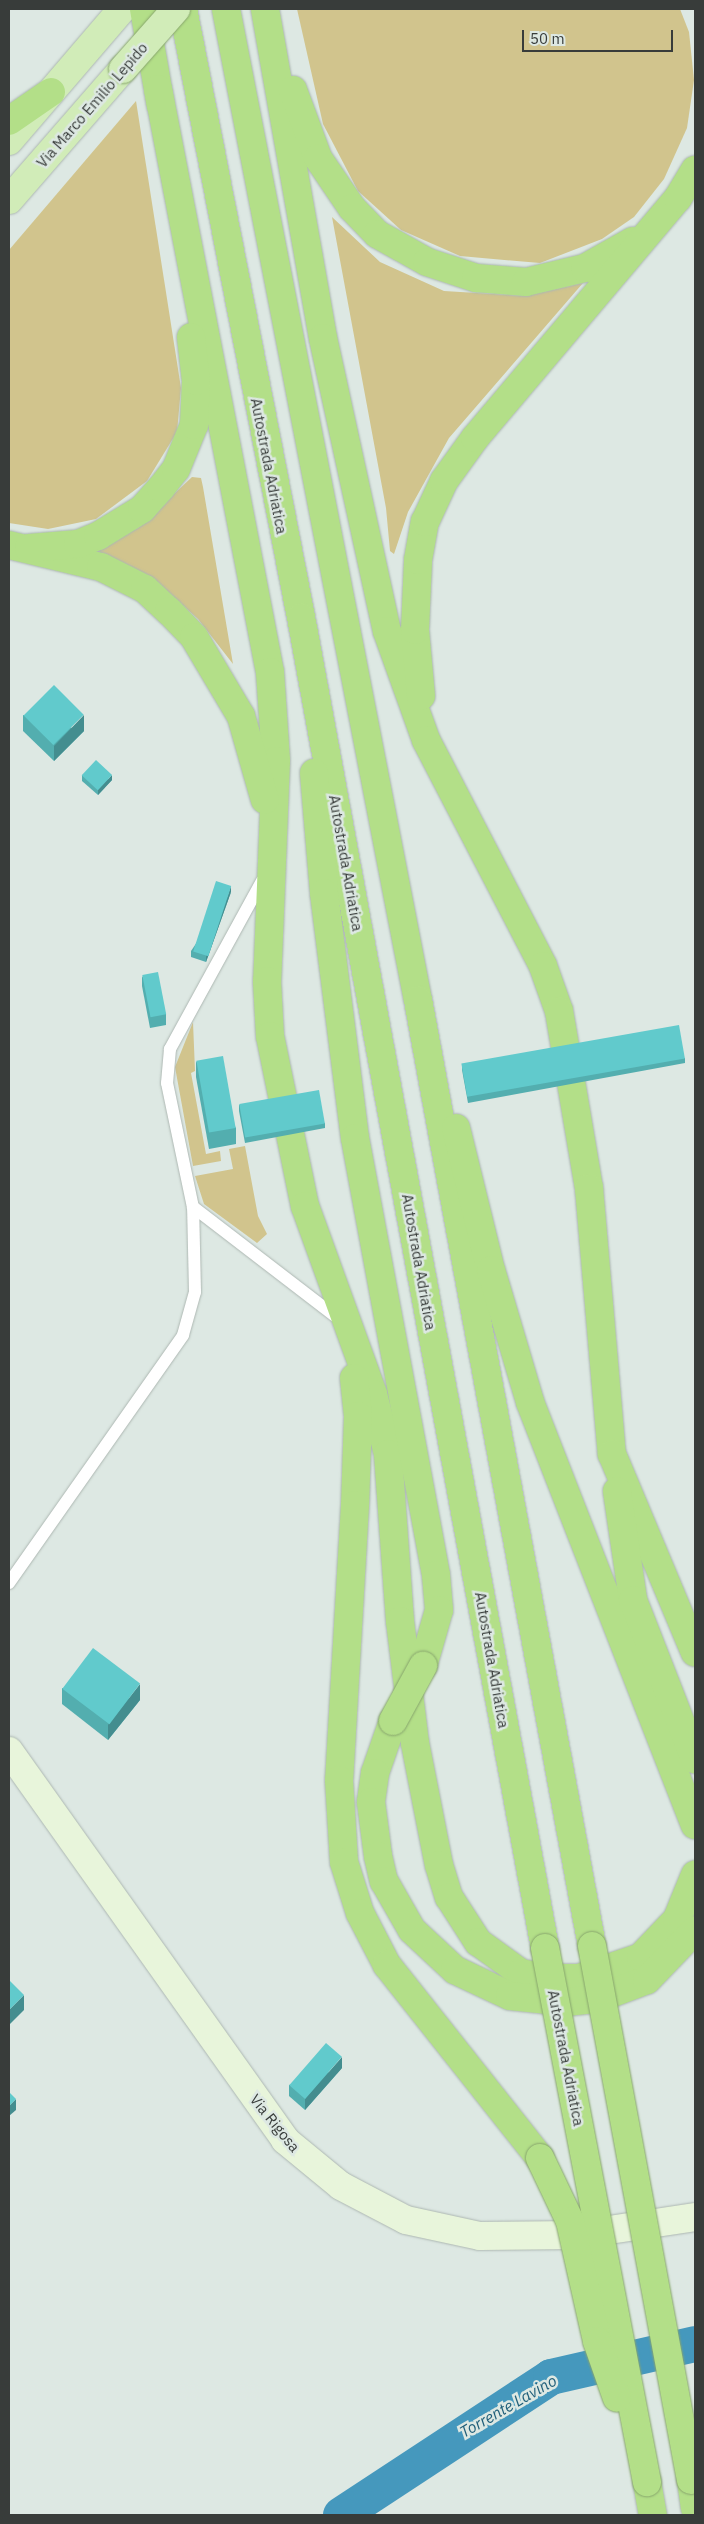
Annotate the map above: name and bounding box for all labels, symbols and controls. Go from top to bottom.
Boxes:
scale bar [524,20,675,52]
text: 50 m [530,29,565,48]
street label: Via Marco Emilio Lepido [33,39,151,171]
street label: Autostrada Adriatica [247,397,291,535]
street label: Autostrada Adriatica [325,793,367,933]
street label: Autostrada Adriatica [398,1192,440,1332]
street label: Autostrada Adriatica [471,1590,513,1730]
street label: Autostrada Adriatica [544,1989,588,2127]
street label: Via Rigosa [246,2090,304,2156]
water label: Torrente Lavino [456,2370,560,2442]

